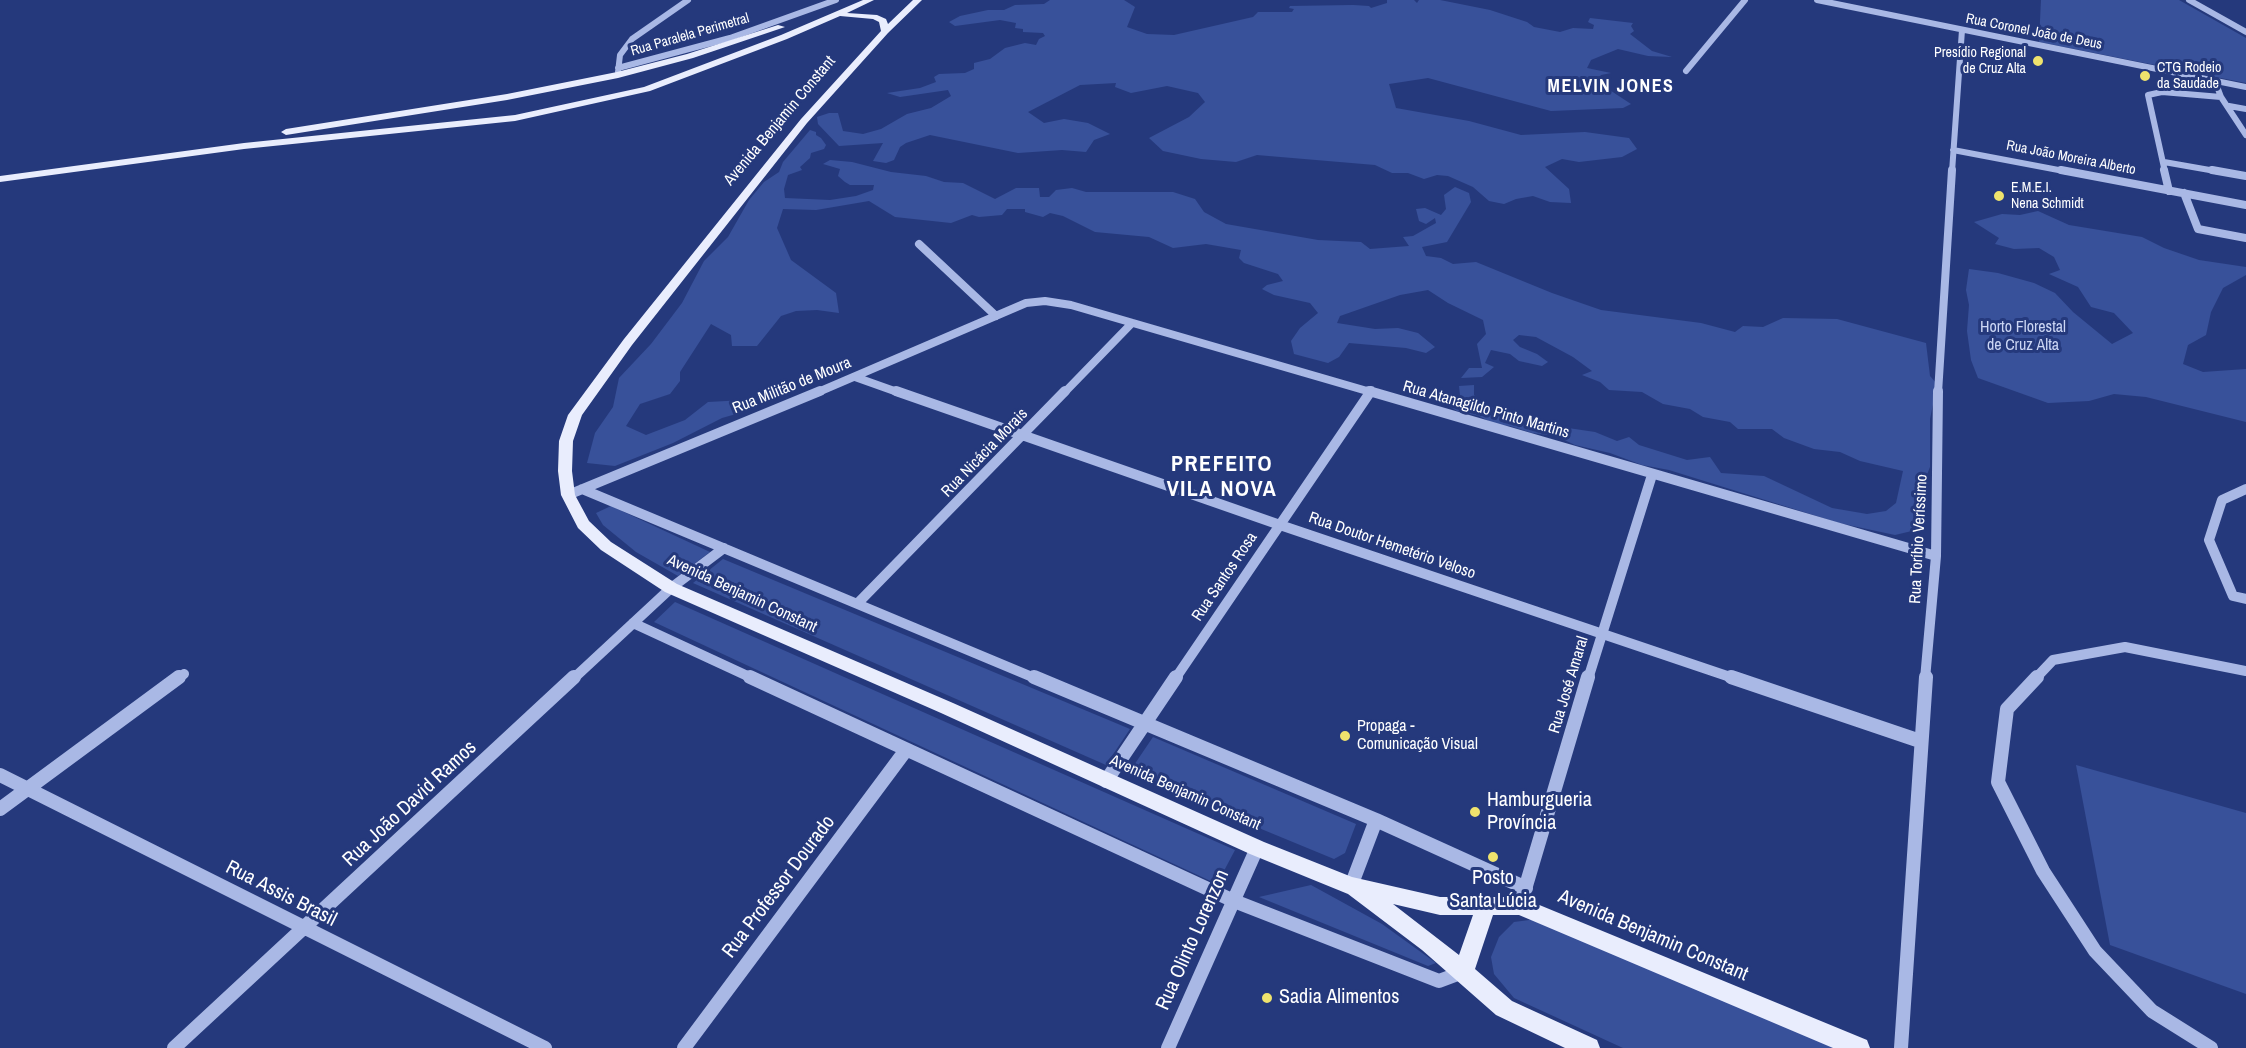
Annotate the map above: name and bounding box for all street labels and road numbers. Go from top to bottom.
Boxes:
street label: Rua Paralela Perimetral [629,10,751,60]
street label: Rua Coronel João de Deus [1964,11,2104,53]
street label: Avenida Benjamin Constant [720,52,840,190]
street label: Rua João Moreira Alberto [2005,137,2137,179]
street label: Rua Militão de Moura [730,353,854,419]
street label: Rua Atanagildo Pinto Martins [1401,377,1571,443]
street label: Rua Nicácia Morais [938,405,1032,501]
street label: Rua Toríbio Veríssimo [1906,474,1932,604]
street label: Rua Doutor Hemetério Veloso [1306,508,1478,584]
street label: Rua Santos Rosa [1188,529,1262,625]
street label: Avenida Benjamin Constant [664,551,820,637]
street label: Rua José Amaral [1545,634,1593,736]
street label: Rua João David Ramos [338,736,482,872]
street label: Avenida Benjamin Constant [1107,751,1263,835]
street label: Rua Professor Dourado [718,811,840,963]
street label: Rua Assis Brasil [222,856,340,932]
street label: Rua Olinto Lorenzon [1151,866,1235,1014]
street label: Avenida Benjamin Constant [1554,885,1752,987]

